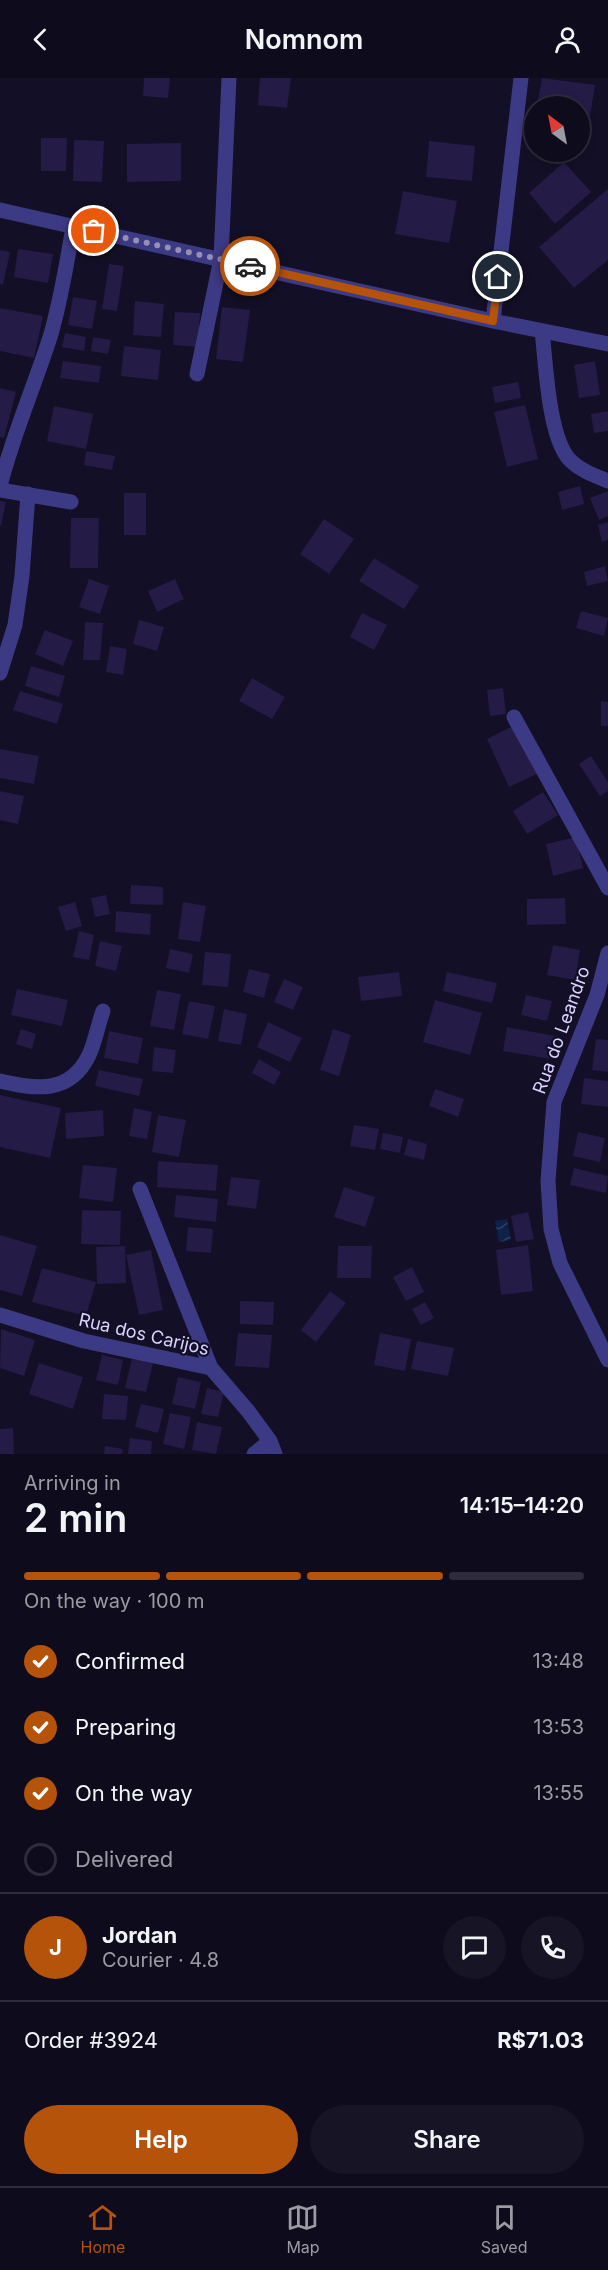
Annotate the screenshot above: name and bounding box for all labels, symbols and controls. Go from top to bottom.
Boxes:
icon: back [24,23,57,56]
text: Nomnom [245,23,363,56]
icon: person [551,23,584,56]
north arrow [524,96,590,162]
map controls [524,96,590,162]
pin [68,205,119,256]
icon: bag [77,214,110,247]
courier [220,236,280,296]
icon: car [234,250,267,283]
pin [472,251,523,302]
icon: home [481,260,514,293]
street label: Rua do Leandro [528,963,594,1097]
street label: Rua dos Carijos [77,1309,211,1359]
text: Arriving in [24,1471,121,1495]
text: 14:15–14:20 [460,1492,584,1518]
text: 2 min [24,1494,127,1541]
text: On the way · 100 m [24,1589,204,1613]
icon: check [24,1645,57,1678]
text: Confirmed [75,1648,185,1674]
text: 13:48 [532,1649,584,1673]
icon: check [24,1711,57,1744]
text: Preparing [75,1714,176,1740]
text: 13:53 [533,1715,584,1739]
icon: check [24,1777,57,1810]
text: On the way [75,1780,193,1806]
text: 13:55 [533,1781,584,1805]
text: Delivered [75,1846,173,1872]
button: chat [443,1916,506,1979]
button: phone [521,1916,584,1979]
text: Jordan [102,1922,177,1948]
text: J [49,1934,62,1960]
text: Courier · 4.8 [102,1948,219,1972]
text: Order #3924 [24,2027,158,2053]
text: R$71.03 [497,2027,584,2053]
button: Help [24,2105,298,2174]
button: Share [310,2105,584,2174]
tab: Home [81,2201,125,2257]
tab: Map [286,2201,320,2257]
tab: Saved [481,2201,527,2257]

